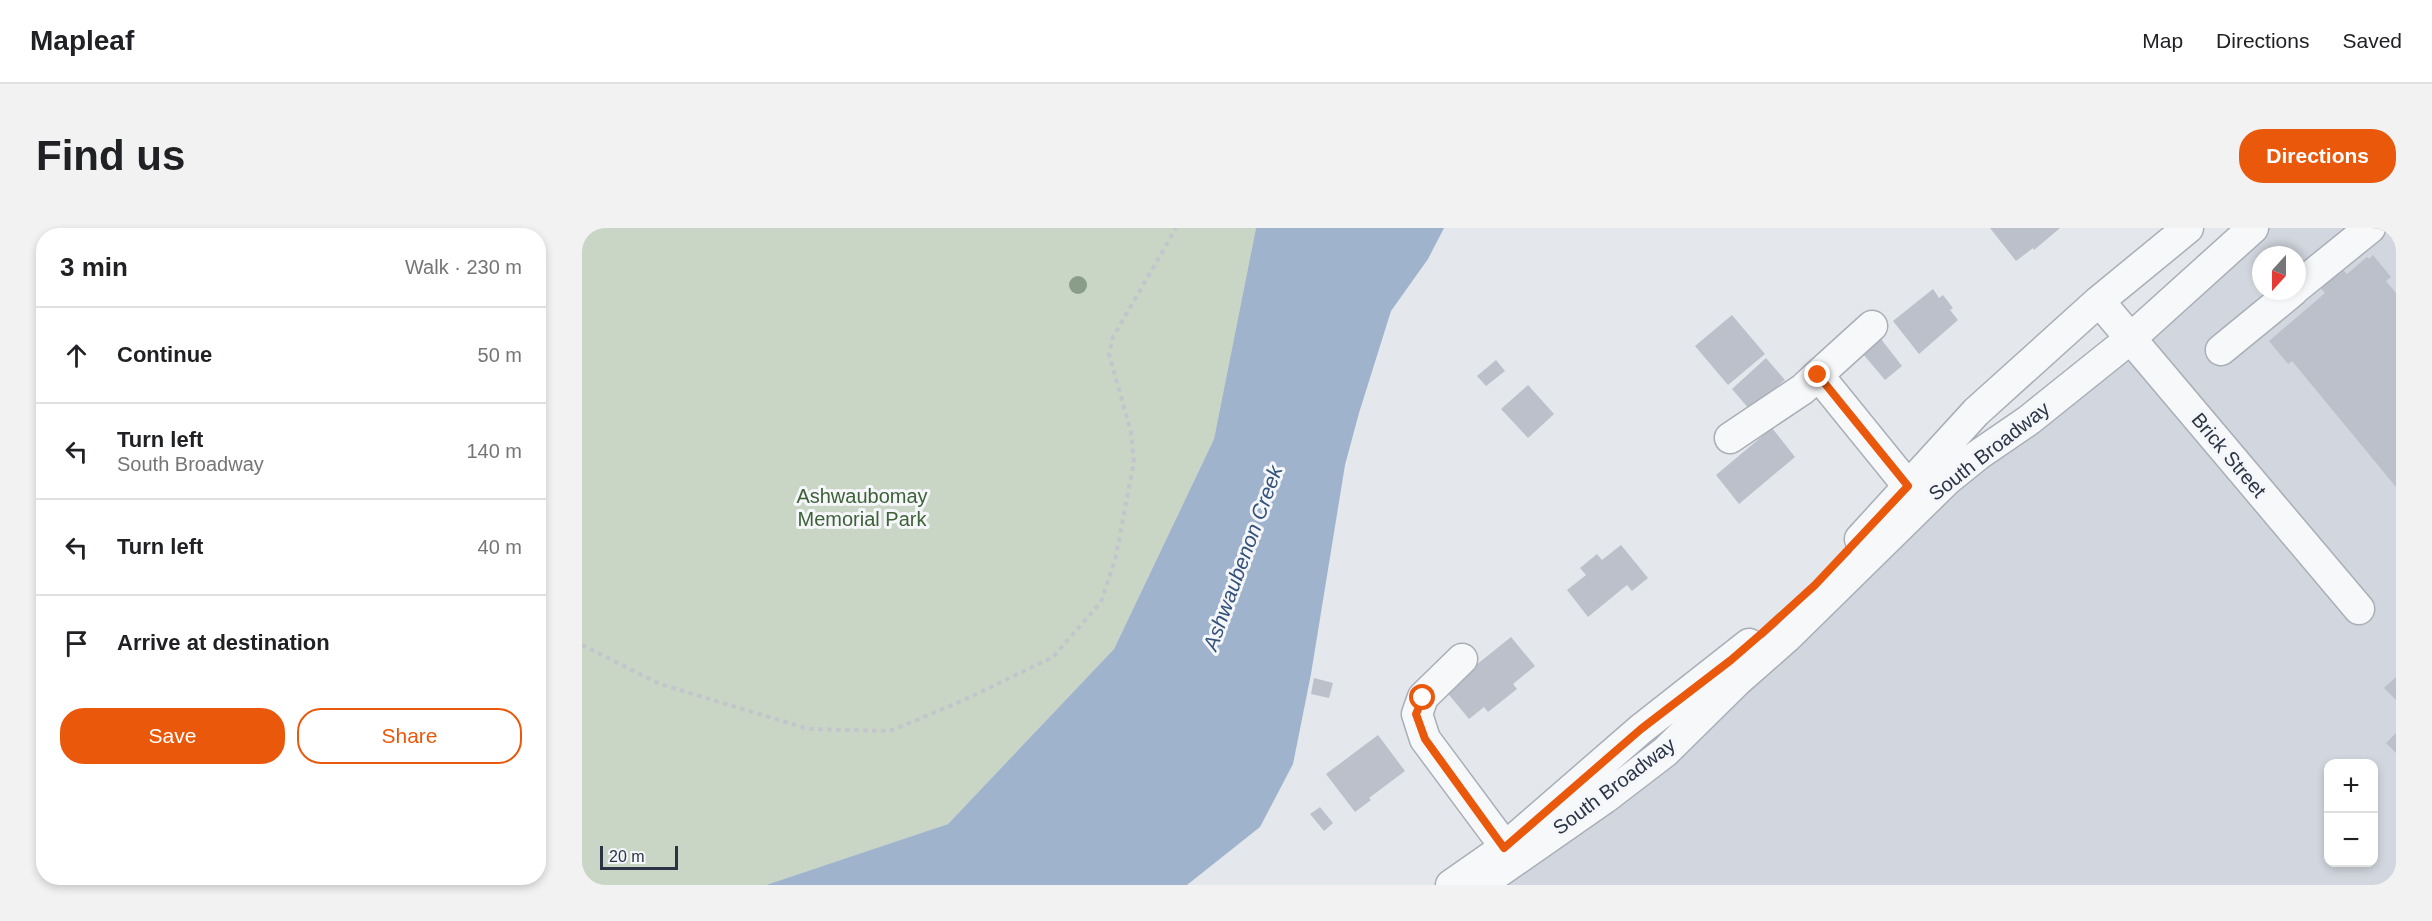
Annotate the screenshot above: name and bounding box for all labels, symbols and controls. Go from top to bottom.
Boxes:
text: Mapleaf [30,25,134,56]
text: Map [2142,29,2183,52]
text: Directions [2216,29,2309,52]
text: Saved [2342,29,2402,52]
button: Directions [2239,129,2396,183]
text: Find us [36,132,185,179]
north arrow [2252,246,2306,300]
text: 3 min [60,252,128,282]
text: Walk · 230 m [405,256,522,278]
icon: ahead [60,339,93,372]
text: Continue [117,342,212,367]
text: 50 m [478,344,522,366]
route end [1804,361,1830,387]
street label: South Broadway [1924,397,2054,505]
street label: Brick Street [2187,408,2271,502]
text: Turn left [117,427,203,452]
icon: left [60,435,93,468]
text: 140 m [466,440,522,462]
text: South Broadway [117,453,264,475]
water label: Ashwaubenon Creek [1198,461,1287,655]
park label: Ashwaubomay Memorial Park [796,485,928,530]
icon: left [60,531,93,564]
text: Turn left [117,534,203,559]
text: 40 m [478,536,522,558]
icon: arrive [60,627,93,660]
text: Arrive at destination [117,630,330,655]
route start [1409,684,1435,710]
button: Save [60,708,285,764]
button: Share [297,708,522,764]
street label: South Broadway [1549,733,1679,839]
map controls [2324,759,2378,867]
button: + [2324,759,2378,813]
button: − [2324,813,2378,867]
scale bar [600,843,678,870]
text: 20 m [609,848,645,865]

